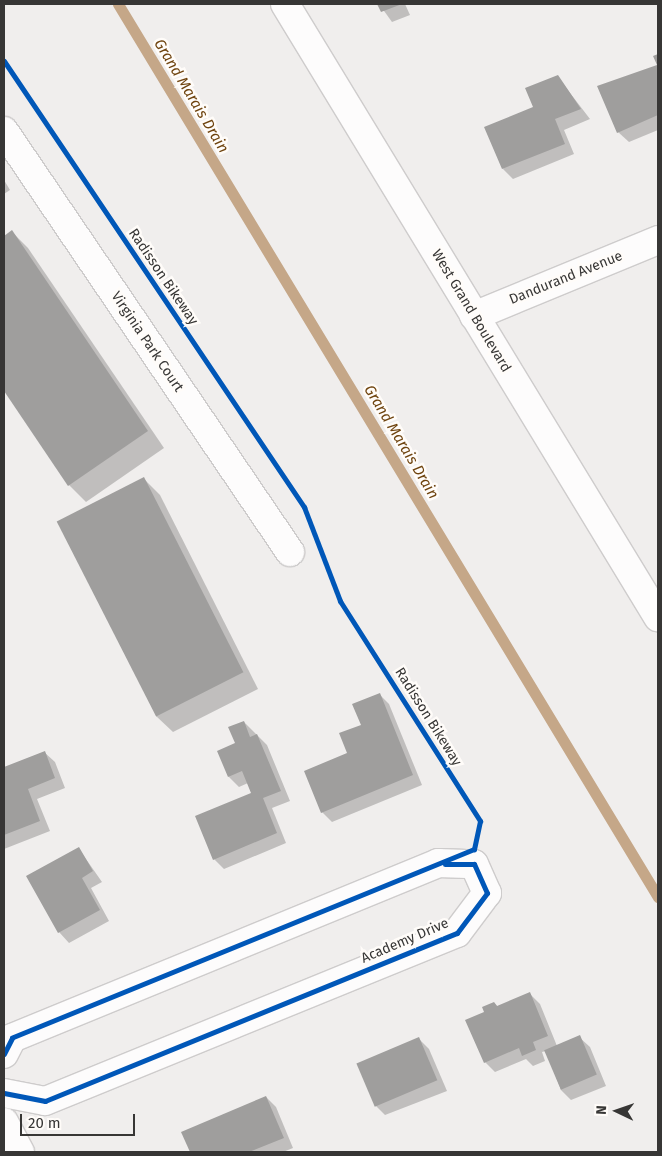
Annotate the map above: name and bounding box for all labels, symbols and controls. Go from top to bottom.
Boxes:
water label: Grand Marais Drain [150,36,232,156]
street label: Radisson Bikeway [125,226,201,328]
street label: West Grand Boulevard [428,247,514,375]
street label: Dandurand Avenue [507,248,625,308]
street label: Virginia Park Court [107,289,187,395]
water label: Grand Marais Drain [360,382,442,502]
street label: Radisson Bikeway [391,665,465,769]
street label: Academy Drive [359,915,451,967]
north arrow [592,1086,642,1136]
scale bar [22,1104,138,1136]
text: N [593,1105,610,1115]
text: 20 m [28,1114,61,1132]

